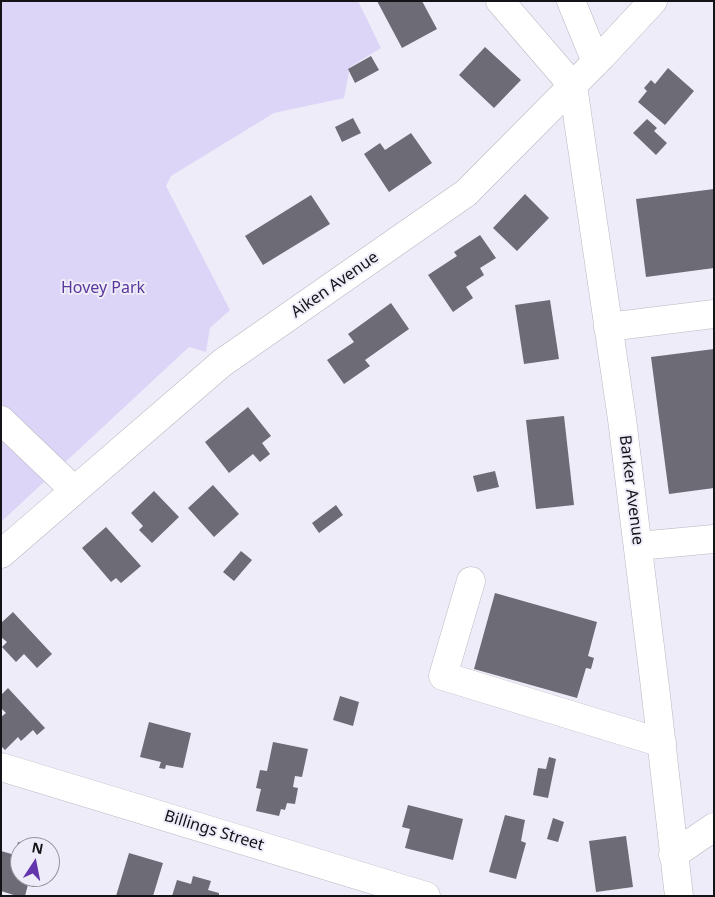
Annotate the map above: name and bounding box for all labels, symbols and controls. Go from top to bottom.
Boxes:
street label: Aiken Avenue [288,248,382,322]
park label: Hovey Park [61,278,145,298]
street label: Barker Avenue [615,434,647,546]
street label: Billings Street [162,807,266,855]
north arrow [10,837,60,887]
text: N [30,837,45,858]

